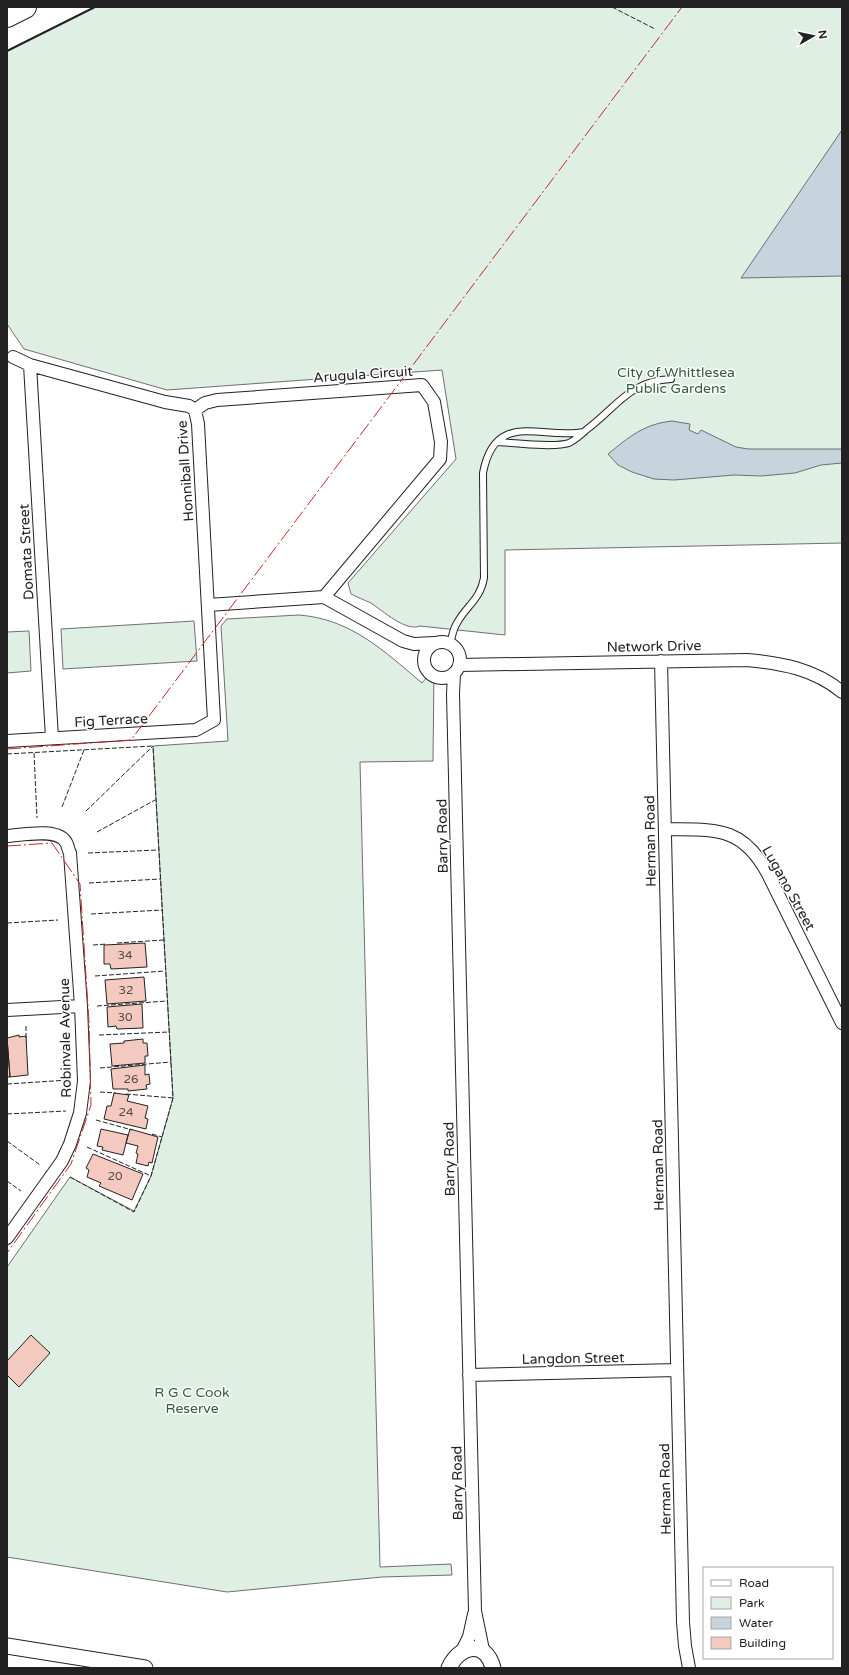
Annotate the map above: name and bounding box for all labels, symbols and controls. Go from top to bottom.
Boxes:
north arrow [793,16,833,56]
text: N [815,29,829,40]
street label: Arugula Circuit [313,362,414,386]
park label: City of Whittlesea Public Gardens [617,364,735,397]
street label: Honniball Drive [173,420,198,522]
street label: Domata Street [15,503,38,600]
street label: Network Drive [606,637,702,656]
street label: Fig Terrace [74,710,148,731]
street label: Herman Road [641,795,660,887]
street label: Barry Road [433,799,452,873]
street label: Lugano Street [758,843,819,934]
house number: 34 [117,948,133,962]
street label: Robinvale Avenue [56,978,75,1098]
house number: 32 [118,983,134,997]
house number: 30 [117,1010,133,1024]
house number: 26 [123,1072,139,1086]
house number: 24 [118,1105,134,1119]
street label: Herman Road [649,1119,668,1211]
street label: Barry Road [440,1122,459,1196]
house number: 20 [107,1169,123,1183]
street label: Langdon Street [521,1349,625,1368]
park label: R G C Cook Reserve [154,1384,230,1417]
street label: Herman Road [656,1443,675,1535]
street label: Barry Road [448,1446,467,1520]
legend [703,1567,833,1659]
text: Road [739,1576,769,1590]
text: Park [739,1596,765,1610]
text: Water [739,1616,774,1630]
text: Building [739,1636,786,1650]

